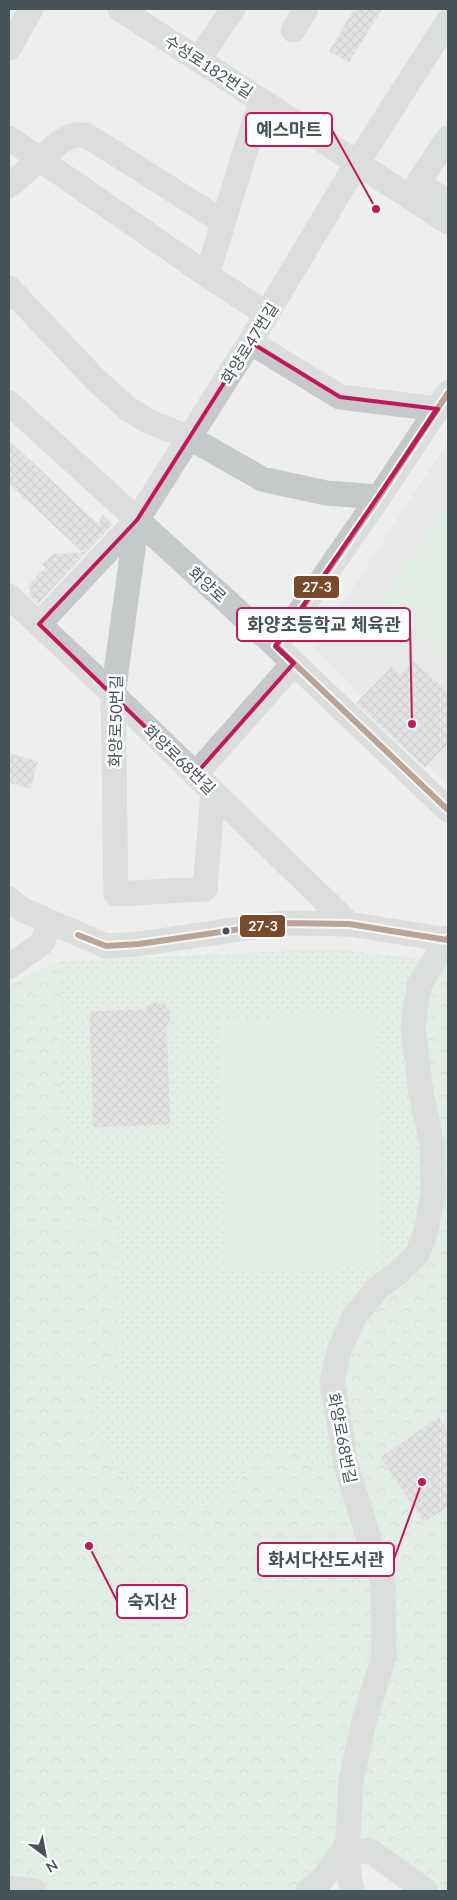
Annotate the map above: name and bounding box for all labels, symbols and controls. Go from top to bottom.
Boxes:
street label: 수성로182번길 [161,30,257,102]
callout: 예스마트 [246,113,332,146]
text: 예스마트 [256,118,322,140]
street label: 화양로47번길 [217,299,281,387]
street label: 화양로 [185,562,231,606]
line badge: 27-3 [293,575,340,599]
text: 27-3 [302,578,332,595]
callout: 화양초등학교 체육관 [237,608,410,641]
text: 화양초등학교 체육관 [247,613,401,635]
street label: 화양로50번길 [105,675,125,767]
street label: 화양로68번길 [140,720,220,798]
line badge: 27-3 [239,914,286,938]
text: 27-3 [248,917,278,934]
unlabelled marker [221,926,231,936]
street label: 화양로68번길 [325,1391,361,1485]
callout: 화서다산도서관 [258,1543,394,1576]
text: 화서다산도서관 [268,1548,384,1570]
callout: 숙지산 [117,1585,187,1618]
text: 숙지산 [127,1590,177,1612]
north arrow [20,1830,70,1880]
text: N [43,1856,61,1877]

